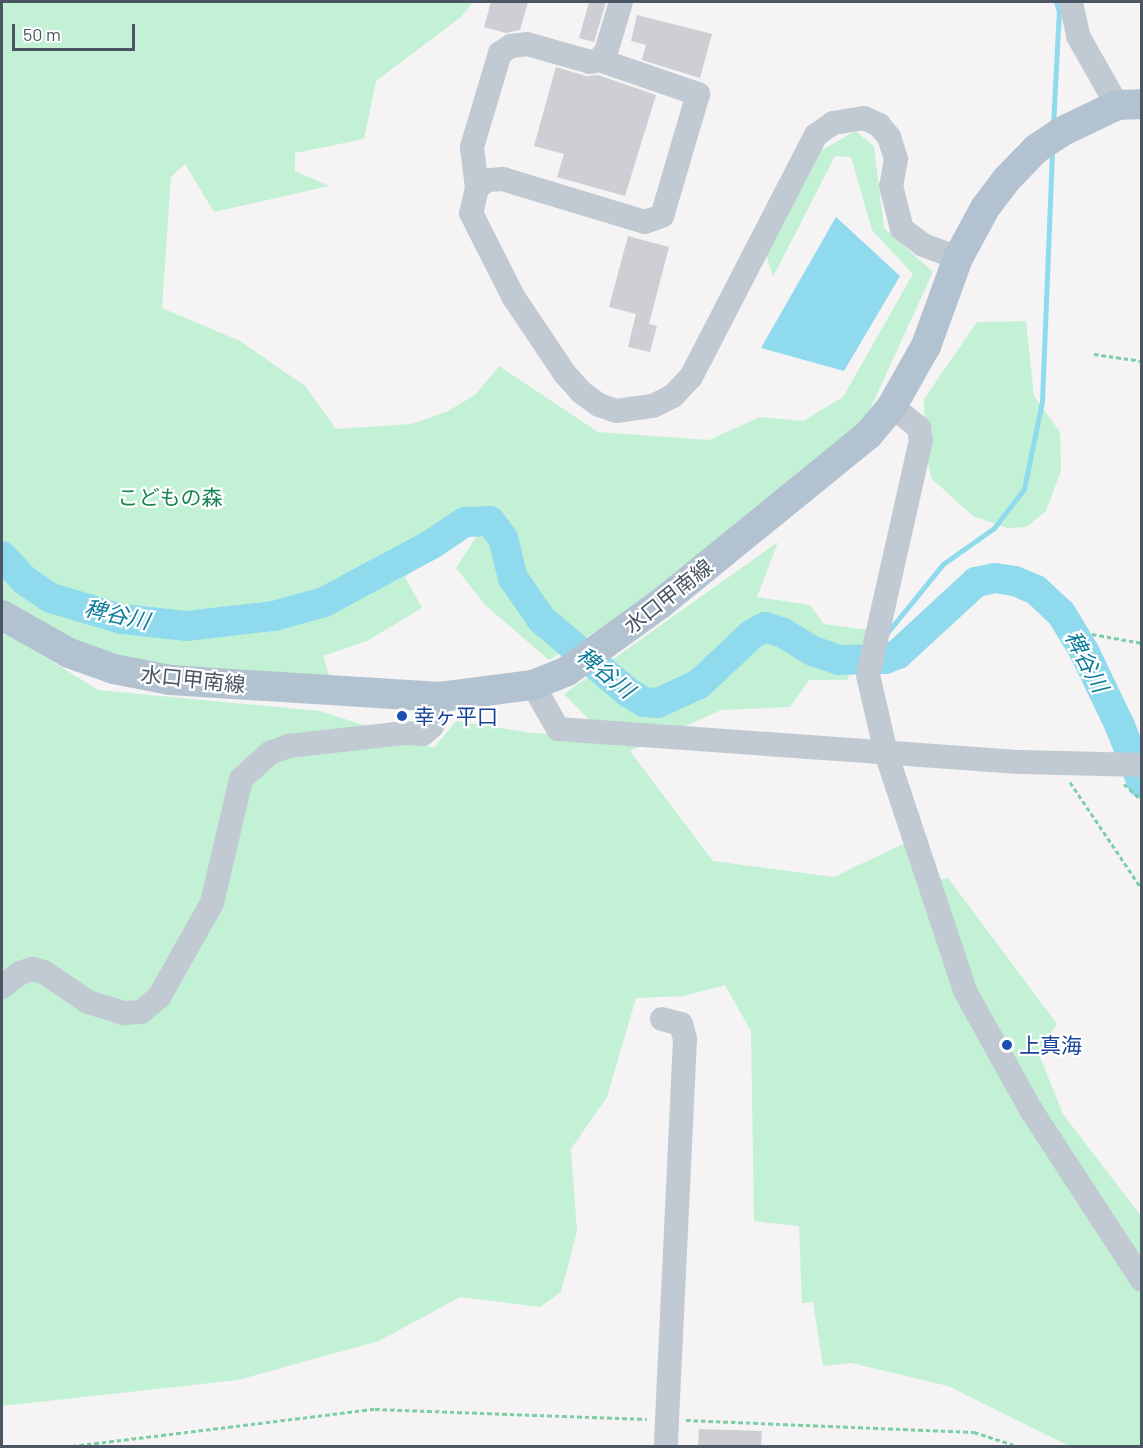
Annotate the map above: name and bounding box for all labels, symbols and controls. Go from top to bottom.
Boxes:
scale bar [15,12,138,50]
text: 50 m [23,23,61,45]
park label: こどもの森 [118,484,222,510]
street label: 水口甲南線 [619,554,717,638]
water label: 稗谷川 [82,594,152,634]
water label: 稗谷川 [1060,626,1114,696]
water label: 稗谷川 [572,641,640,703]
street label: 水口甲南線 [139,661,247,697]
place label: 幸ヶ平口 [414,703,498,729]
marker: 幸ヶ平口 [395,709,409,723]
place label: 上真海 [1019,1032,1082,1058]
marker: 上真海 [1000,1038,1014,1052]

